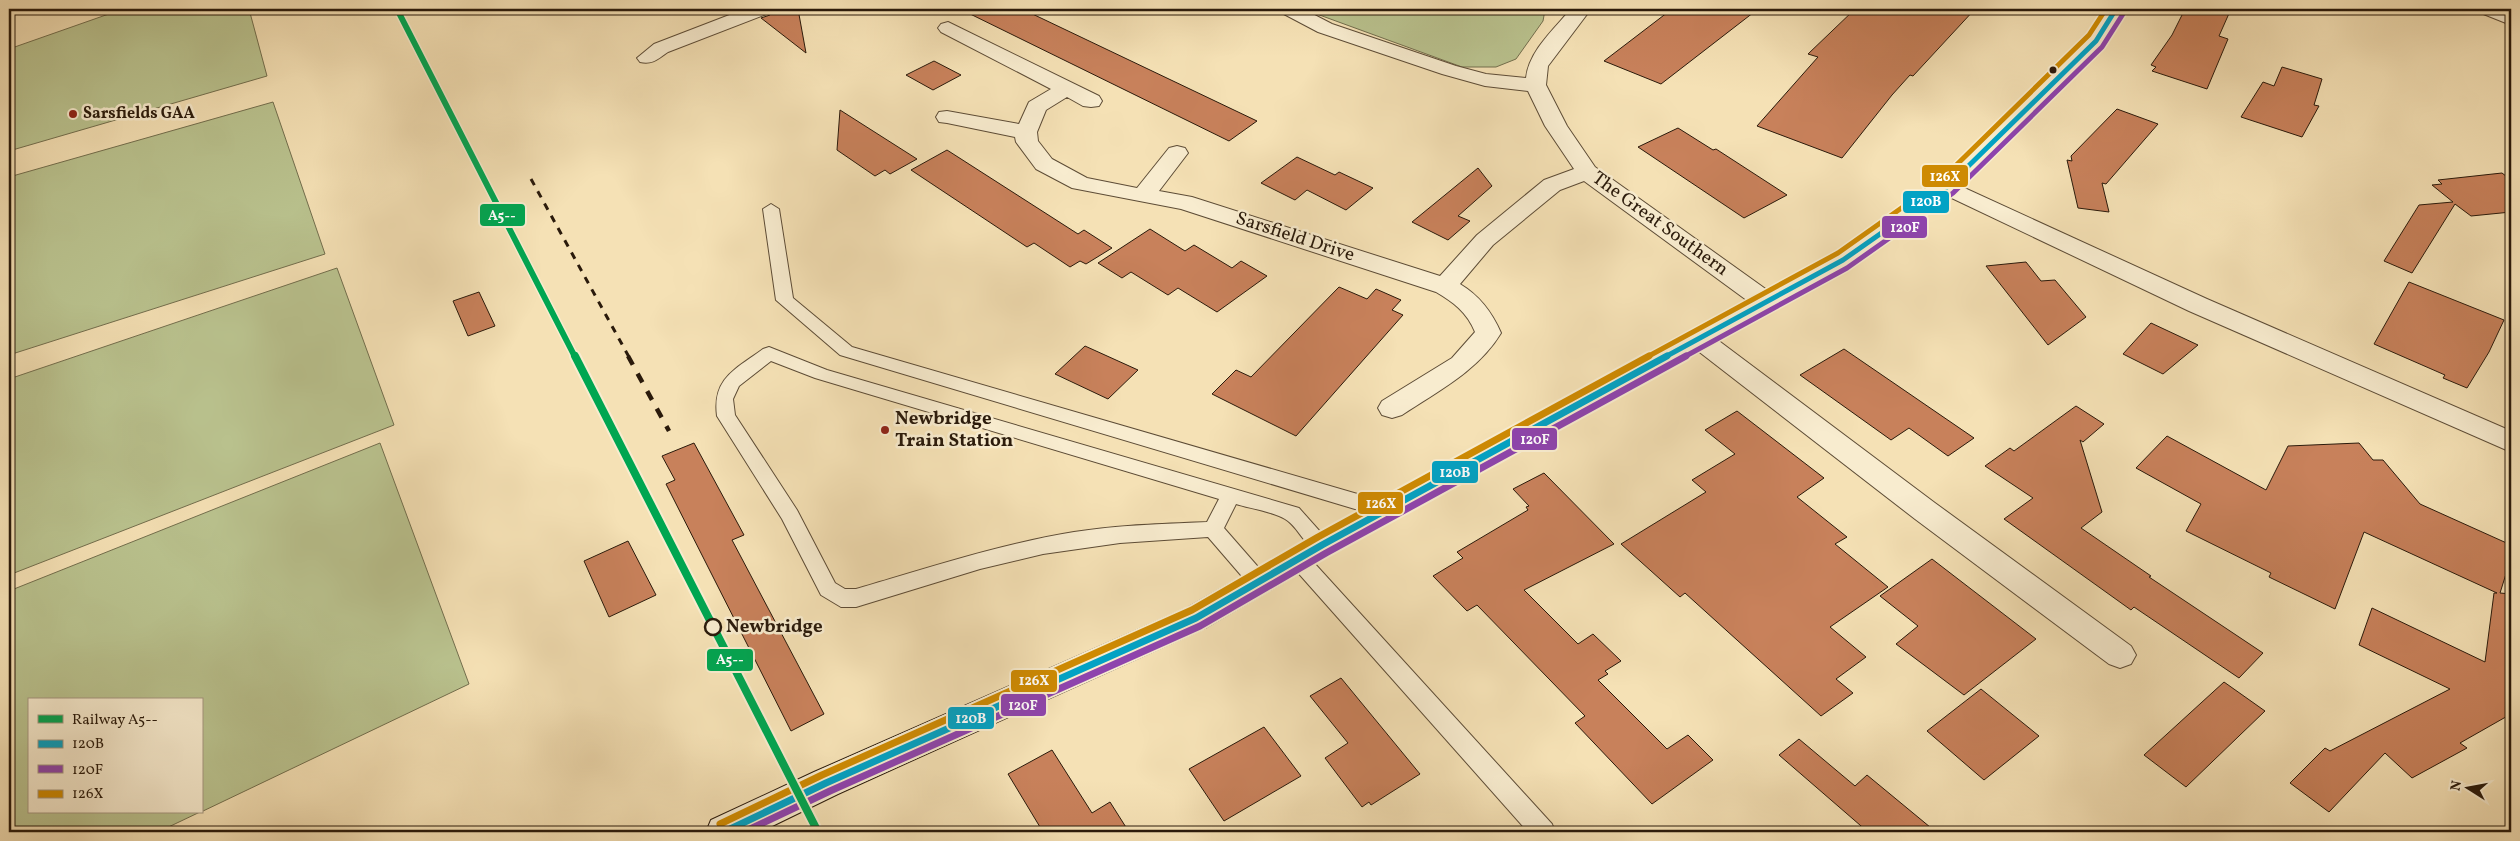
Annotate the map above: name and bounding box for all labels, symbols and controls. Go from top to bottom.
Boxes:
unlabelled marker [2048,65,2058,75]
place label: Sarsfields GAA [83,103,195,125]
marker: Sarsfields GAA [67,108,79,120]
line badge: 126X [1921,164,1969,188]
street label: The Great Southern [1586,166,1734,282]
text: 126X [1930,168,1960,187]
line badge: 120B [1902,190,1950,214]
text: 120B [1911,193,1941,212]
line badge: A5-- [479,203,526,227]
street label: Sarsfield Drive [1232,206,1358,268]
text: A5-- [488,207,516,226]
line badge: 120F [1881,215,1928,239]
text: 120F [1890,219,1920,238]
place label: Newbridge Train Station [895,406,1013,454]
marker: Newbridge Train Station [879,424,891,436]
line badge: 120F [1511,427,1558,451]
text: 120F [1520,431,1550,450]
line badge: 120B [1431,460,1479,484]
text: 120B [1440,464,1470,483]
line badge: 126X [1357,491,1404,515]
text: 126X [1366,495,1396,514]
place label: Newbridge [726,614,823,640]
marker: Newbridge [704,618,722,636]
line badge: A5-- [706,648,754,672]
text: A5-- [716,651,744,670]
line badge: 126X [1010,669,1058,693]
text: 126X [1019,672,1049,691]
line badge: 120F [1000,693,1047,717]
text: 120F [1008,697,1038,716]
legend [28,698,202,814]
line badge: 120B [947,706,995,730]
text: Railway A5-- [72,710,158,731]
text: 120B [956,710,986,729]
text: 120B [72,734,104,755]
text: 120F [72,760,103,781]
north arrow [2442,764,2492,814]
text: N [2446,779,2467,793]
text: 126X [72,784,103,805]

